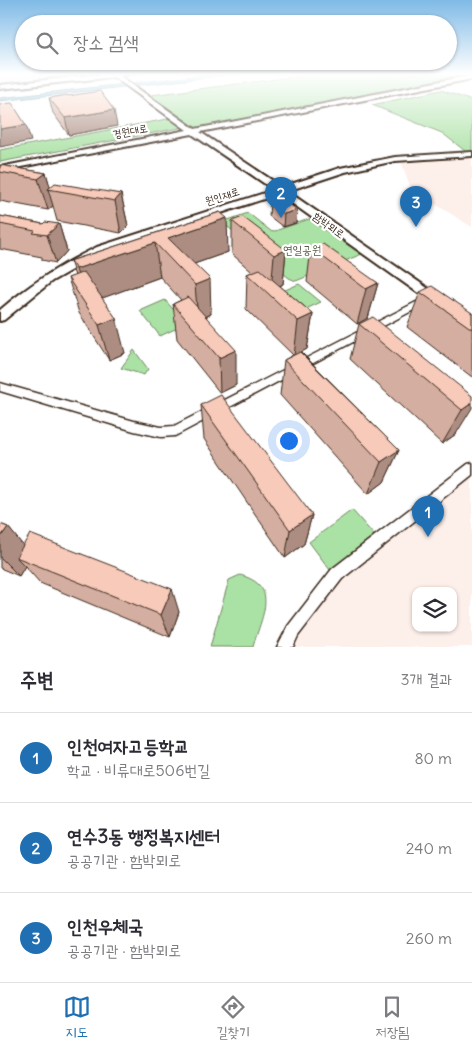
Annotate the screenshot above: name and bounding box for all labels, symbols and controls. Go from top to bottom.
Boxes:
search box [15,15,457,70]
icon: search [33,29,61,57]
text: 장소 검색 [73,30,139,54]
street label: 경원대로 [111,121,149,141]
pin: 2 [265,177,297,218]
street label: 원인재로 [203,184,241,208]
pin: 3 [400,186,432,227]
street label: 함박뫼로 [311,209,348,241]
park label: 연일공원 [283,242,321,257]
your location [276,428,302,454]
pin: 1 [412,496,444,537]
map controls [412,587,457,632]
button: layers [412,587,457,632]
text: 주변 [20,666,54,693]
text: 3개 결과 [400,669,452,689]
text: 인천여자고등학교 [67,734,189,758]
text: 1 [33,748,39,768]
text: 80 m [414,748,452,768]
text: 학교 · 비류대로506번길 [67,760,210,780]
text: 연수3동 행정복지센터 [67,824,220,848]
text: 2 [32,838,40,858]
text: 240 m [406,838,452,858]
text: 공공기관 · 함박뫼로 [67,850,181,870]
text: 인천우체국 [67,914,143,938]
text: 3 [31,928,41,948]
text: 260 m [406,928,452,948]
text: 공공기관 · 함박뫼로 [67,940,181,960]
tab: 지도 [63,993,91,1042]
tab: 길찾기 [216,993,250,1042]
tab: 저장됨 [375,993,409,1042]

